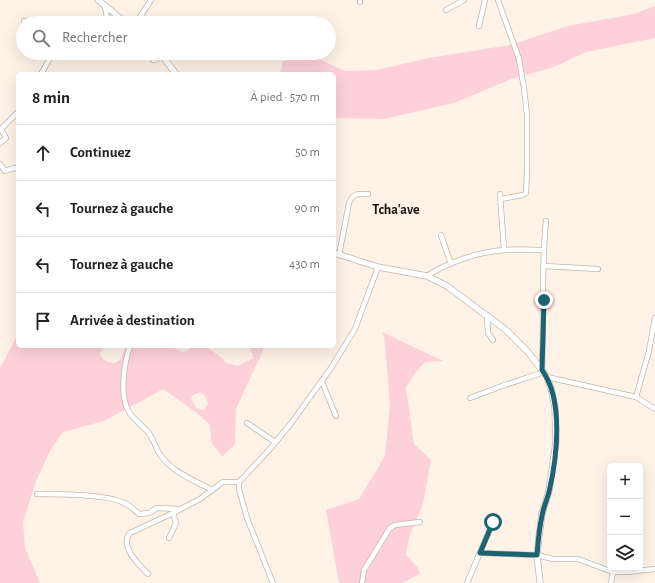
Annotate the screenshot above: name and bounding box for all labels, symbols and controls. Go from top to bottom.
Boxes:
search box [16,16,336,60]
icon: search [30,27,52,49]
text: Rechercher [62,30,127,45]
text: 8 min [32,89,70,106]
text: À pied · 570 m [250,91,320,104]
icon: ahead [32,142,54,164]
text: Continuez [70,145,131,160]
text: 50 m [295,146,320,159]
icon: left [32,198,54,220]
text: Tournez à gauche [70,201,173,216]
text: 90 m [294,202,320,215]
district label: Tcha'ave [372,203,420,217]
icon: left [32,254,54,276]
text: Tournez à gauche [70,257,173,272]
text: 430 m [289,258,320,271]
route end [535,291,553,309]
icon: arrive [32,310,54,332]
text: Arrivée à destination [70,313,195,328]
map controls [607,463,643,571]
button: + [607,463,643,499]
button: − [607,499,643,535]
route start [484,513,502,531]
button: layers [607,535,643,571]

